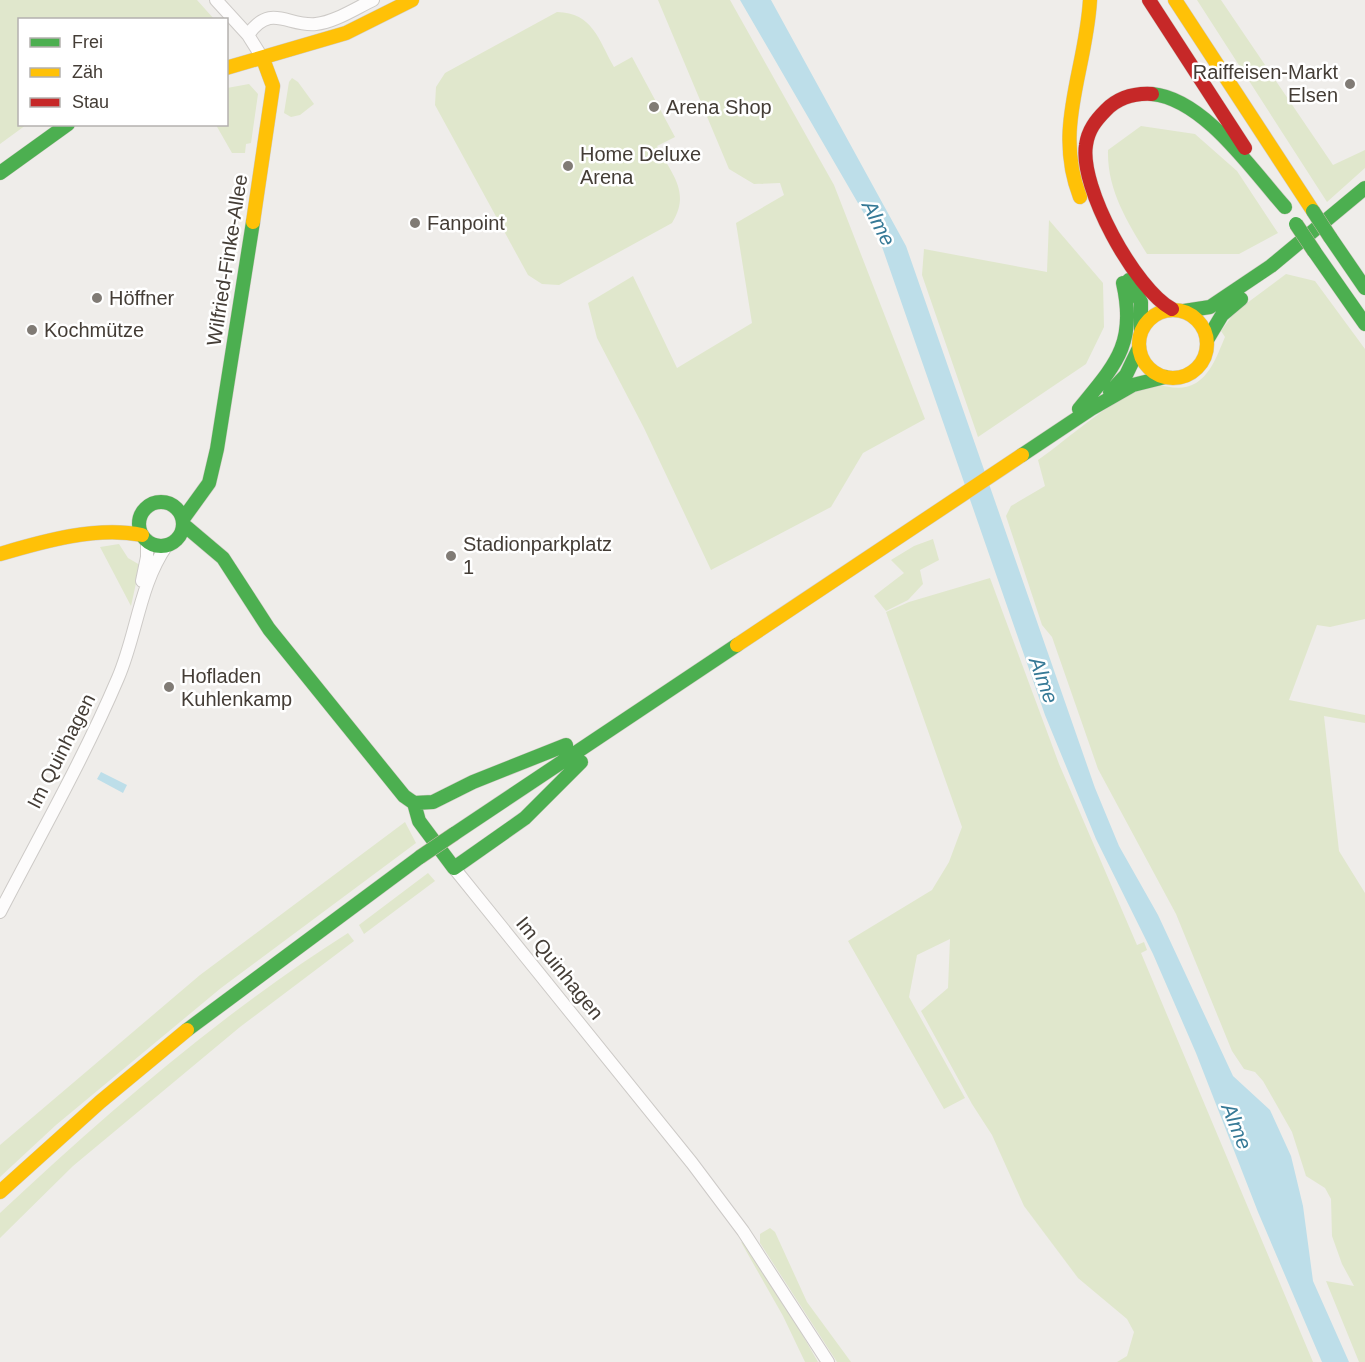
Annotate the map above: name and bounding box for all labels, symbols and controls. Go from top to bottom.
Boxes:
legend [18,18,228,126]
text: Frei [72,32,103,52]
place label: Raiffeisen-Markt Elsen [1193,61,1338,106]
text: Zäh [72,62,103,82]
marker: Raiffeisen-Markt Elsen [1343,77,1357,91]
text: Stau [72,92,109,112]
place label: Arena Shop [666,96,772,118]
marker: Arena Shop [647,100,661,114]
place label: Home Deluxe Arena [580,143,701,188]
marker: Home Deluxe Arena [561,159,575,173]
street label: Wilfried-Finke-Allee [203,173,251,347]
water label: Alme [857,195,900,250]
place label: Fanpoint [427,212,505,234]
marker: Fanpoint [408,216,422,230]
place label: Höffner [109,287,175,309]
marker: Höffner [90,291,104,305]
place label: Kochmütze [44,319,144,341]
marker: Kochmütze [25,323,39,337]
place label: Stadionparkplatz 1 [463,533,612,578]
marker: Stadionparkplatz 1 [444,549,458,563]
water label: Alme [1024,652,1063,706]
place label: Hofladen Kuhlenkamp [181,665,292,710]
marker: Hofladen Kuhlenkamp [162,680,176,694]
street label: Im Quinhagen [23,690,99,812]
street label: Im Quinhagen [512,912,608,1024]
water label: Alme [1217,1098,1257,1152]

